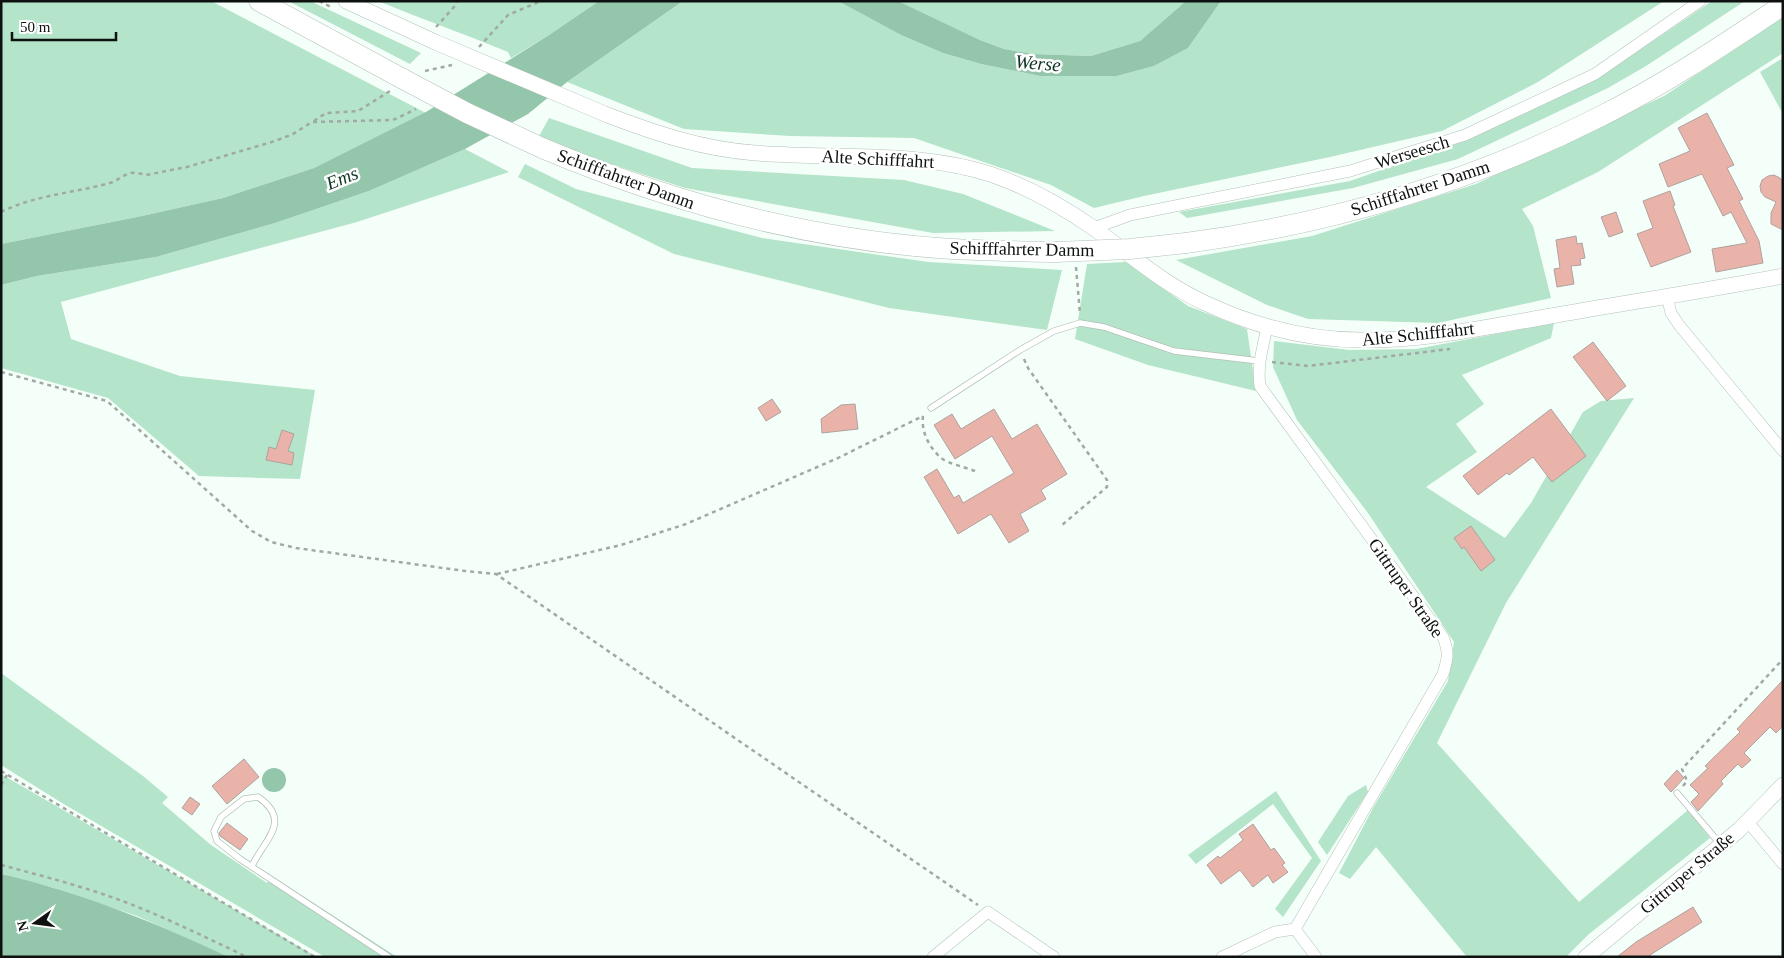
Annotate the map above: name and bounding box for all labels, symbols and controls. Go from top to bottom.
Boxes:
scale bar [12,10,116,42]
text: 50 m [20,19,51,35]
water label: Werse [1014,51,1062,75]
street label: Werseesch [1372,131,1452,173]
street label: Schifffahrter Damm [555,145,697,213]
street label: Alte Schifffahrt [821,146,935,172]
street label: Schifffahrter Damm [1348,156,1492,220]
water label: Ems [322,162,361,194]
street label: Schifffahrter Damm [949,238,1095,260]
street label: Alte Schifffahrt [1361,318,1475,350]
street label: Gittruper Straße [1364,535,1448,641]
street label: Gittruper Straße [1636,828,1738,918]
north arrow [10,898,60,948]
text: N [14,919,31,933]

